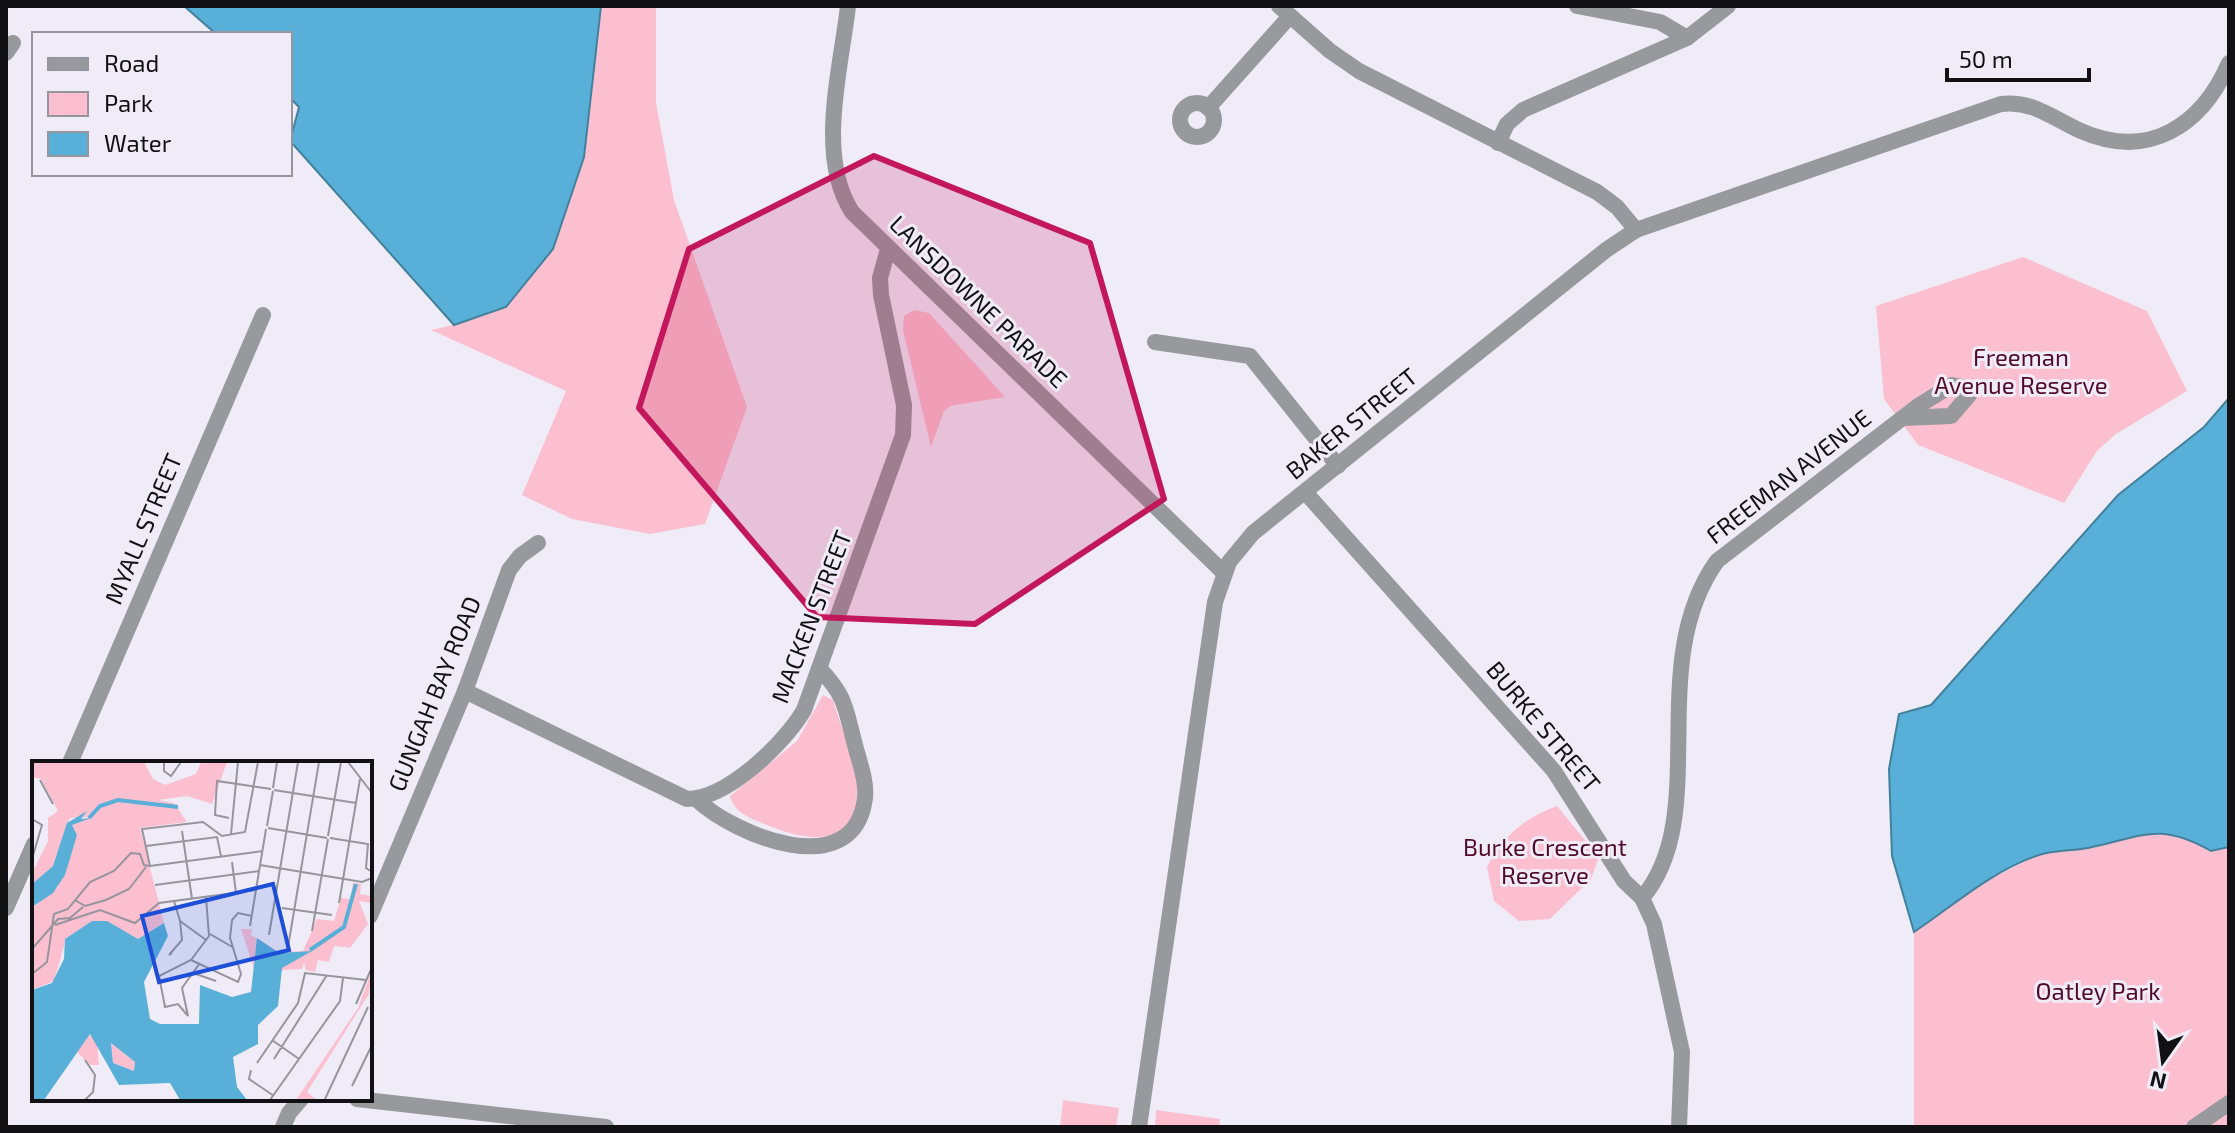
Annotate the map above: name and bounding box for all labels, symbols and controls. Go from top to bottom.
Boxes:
legend [32,32,292,176]
scale bar [1947,32,2089,82]
text: 50 m [1959,44,2013,73]
text: Road [104,48,159,77]
text: Park [104,88,153,117]
text: Water [104,128,172,157]
street label: LANSDOWNE PARADE [884,209,1074,393]
park label: Freeman Avenue Reserve [1934,342,2108,399]
street label: BAKER STREET [1280,361,1423,485]
street label: FREEMAN AVENUE [1700,403,1876,549]
street label: MYALL STREET [98,449,187,608]
street label: MACKEN STREET [764,526,857,707]
street label: GUNGAH BAY ROAD [381,592,486,795]
street label: BURKE STREET [1481,655,1607,797]
inset map [32,761,372,1101]
park label: Burke Crescent Reserve [1463,832,1627,889]
park label: Oatley Park [2036,976,2160,1005]
north arrow [2123,1021,2203,1101]
text: N [2147,1067,2169,1096]

